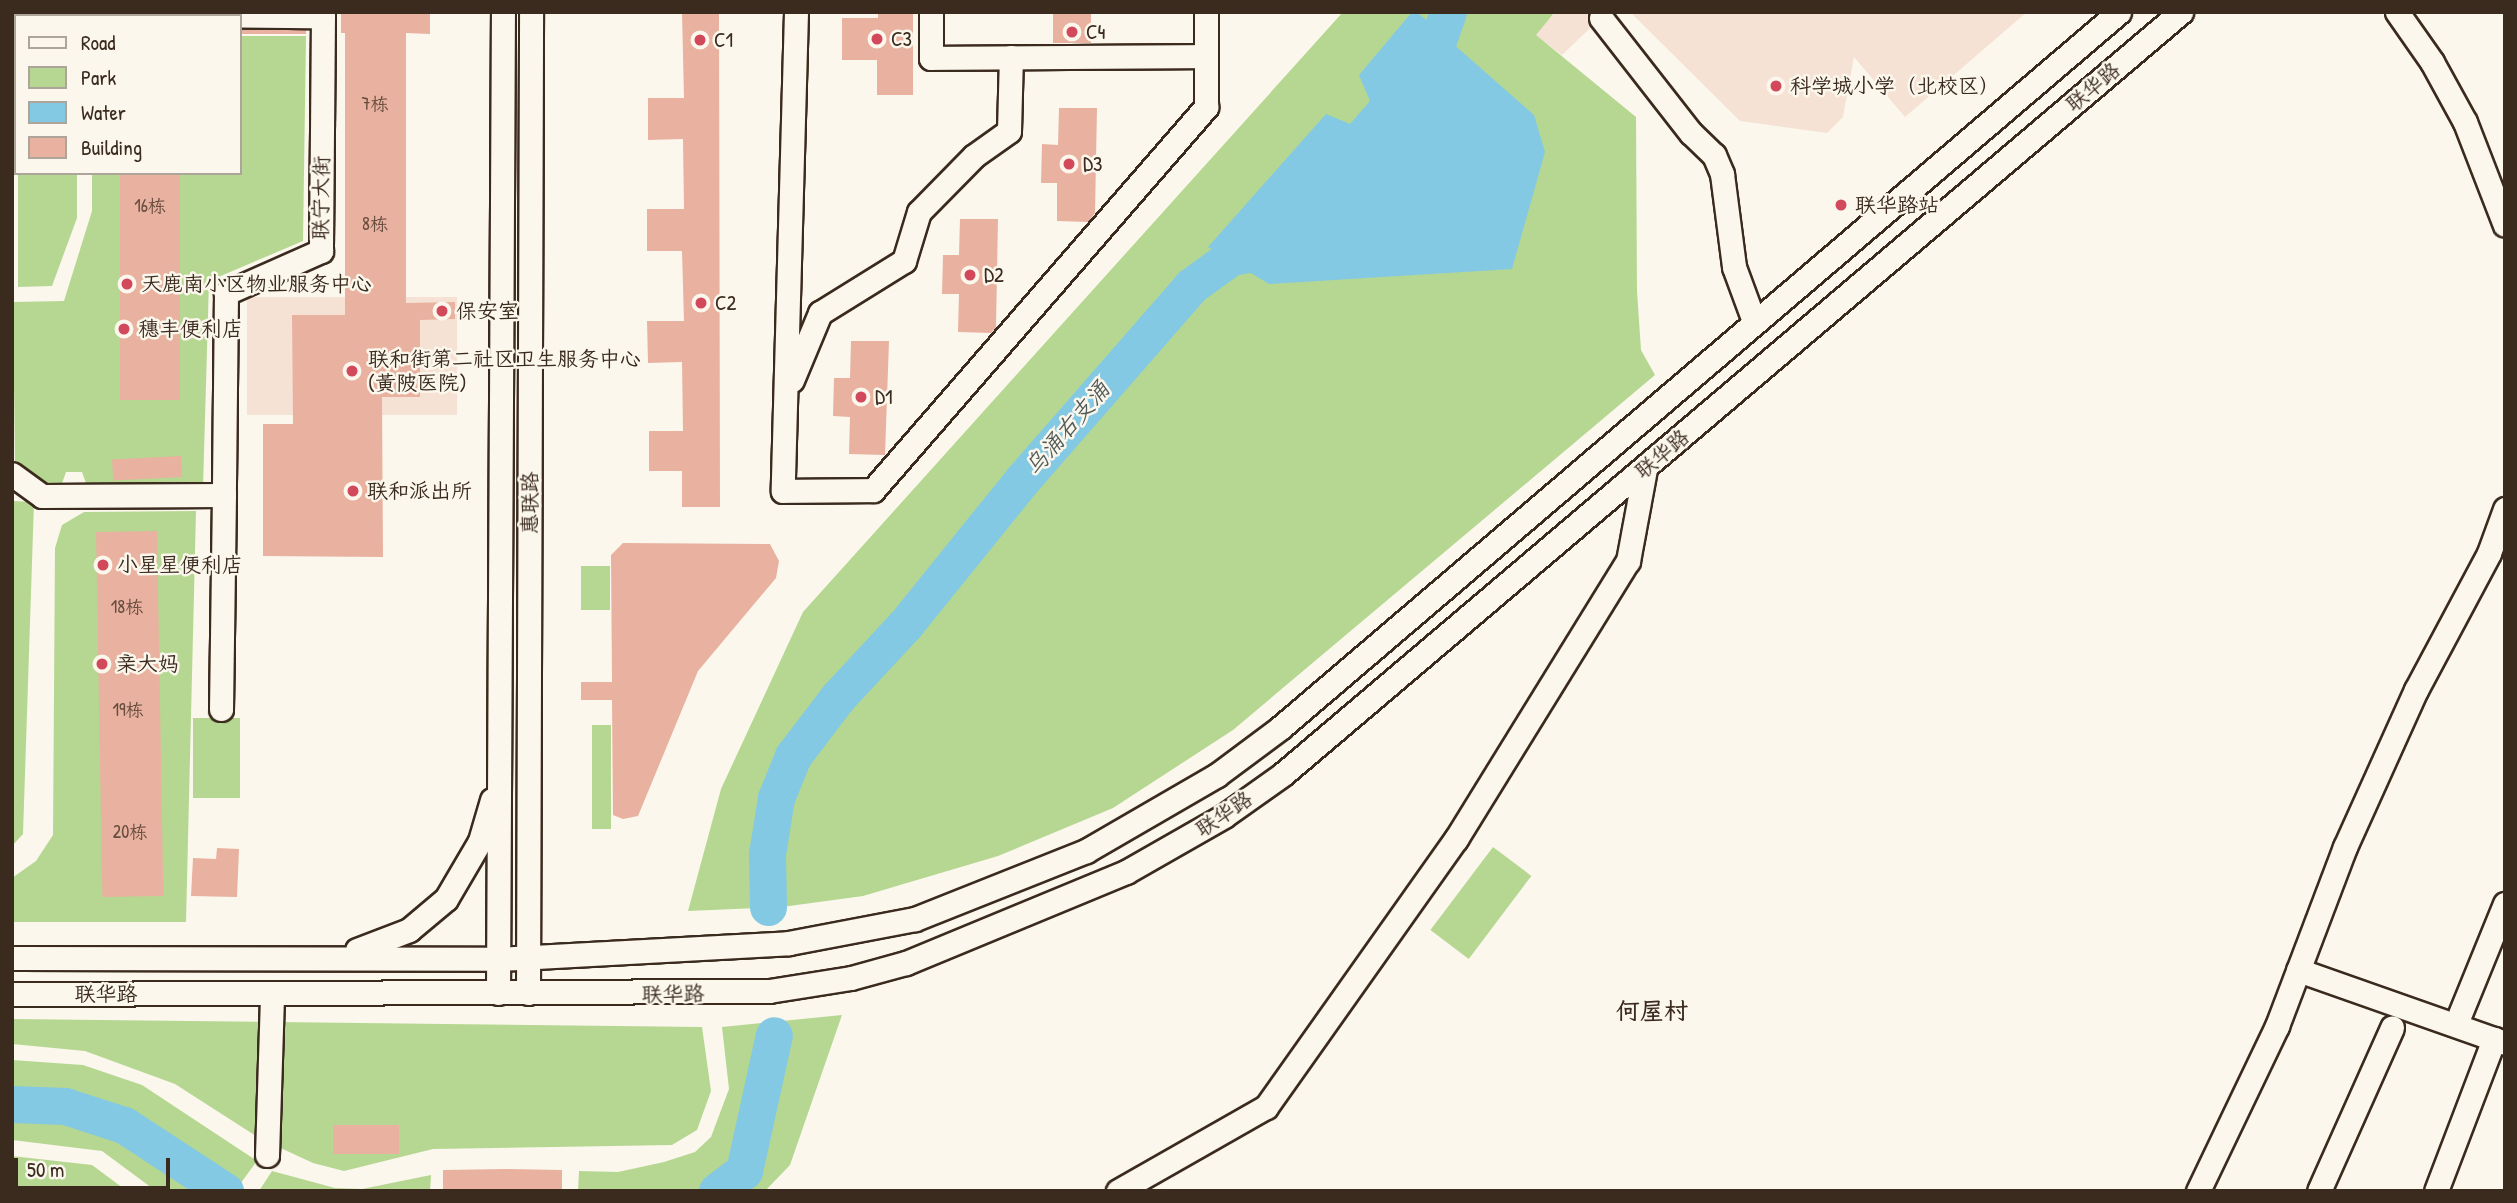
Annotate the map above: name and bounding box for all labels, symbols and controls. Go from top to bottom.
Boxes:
legend [14,14,242,175]
place label: C4 [1086,19,1105,45]
marker: C4 [1064,24,1080,40]
place label: C3 [891,26,912,52]
place label: C1 [714,27,733,53]
text: Road [81,28,115,57]
marker: C3 [869,31,885,47]
marker: C1 [692,32,708,48]
street label: 联华路 [2061,57,2125,117]
text: Park [81,63,116,92]
place label: 科学城小学（北校区） [1790,73,2000,99]
marker: 科学城小学（北校区） [1768,78,1784,94]
house number: 7栋 [362,93,388,115]
text: Water [81,98,126,127]
text: Building [81,133,142,162]
place label: D3 [1083,151,1102,177]
street label: 联宁大街 [308,156,334,240]
marker: D3 [1061,156,1077,172]
place label: 联华路站 [1855,192,1939,218]
house number: 16栋 [134,195,166,217]
marker: 联华路站 [1833,197,1849,213]
house number: 8栋 [362,213,388,235]
place label: D2 [984,262,1004,288]
marker: D2 [962,267,978,283]
place label: 天鹿南小区物业服务中心 [141,271,372,297]
marker: 天鹿南小区物业服务中心 [119,276,135,292]
place label: C2 [715,290,736,316]
marker: C2 [693,295,709,311]
place label: 保安室 [456,298,519,324]
marker: 保安室 [434,303,450,319]
place label: 穗丰便利店 [138,316,243,342]
marker: 穗丰便利店 [116,321,132,337]
place label: 联和街第二社区卫生服务中心 (黄陂医院) [368,346,641,396]
marker: 联和街第二社区卫生服务中心 (黄陂医院) [342,361,362,381]
water label: 乌涌右支涌 [1019,376,1115,480]
place label: D1 [875,384,893,410]
marker: D1 [853,389,869,405]
street label: 联华路 [1630,424,1694,484]
street label: 惠联路 [517,472,543,534]
place label: 联和派出所 [367,478,472,504]
marker: 联和派出所 [345,483,361,499]
place label: 小星星便利店 [117,552,243,578]
marker: 小星星便利店 [95,557,111,573]
house number: 18栋 [111,596,143,618]
place label: 亲大妈 [116,651,179,677]
marker: 亲大妈 [94,656,110,672]
house number: 19栋 [112,699,144,721]
street label: 联华路 [1191,786,1257,842]
house number: 20栋 [113,821,147,843]
street label: 联华路 [75,981,137,1007]
street label: 联华路 [641,981,705,1007]
district label: 何屋村 [1616,997,1688,1025]
scale bar [18,1144,173,1188]
text: 50 m [27,1155,64,1184]

